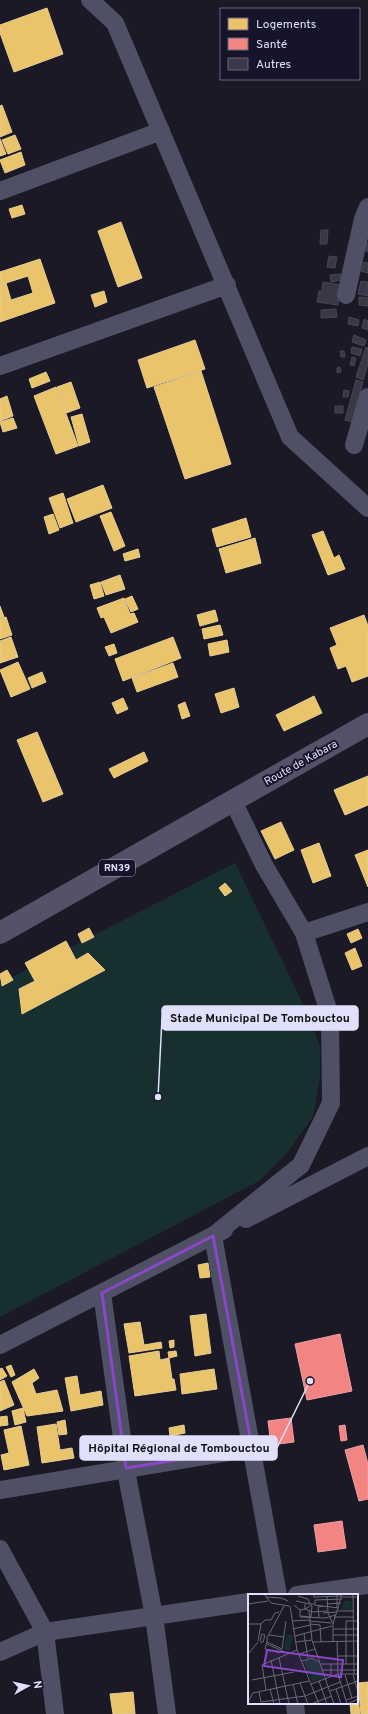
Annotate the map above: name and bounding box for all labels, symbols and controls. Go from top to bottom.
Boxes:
legend [220,8,360,80]
text: Logements [256,17,316,33]
text: Santé [256,37,287,53]
text: Autres [256,57,291,73]
street label: Route de Kabara [262,737,340,789]
road number: RN39 [99,860,135,876]
callout: Stade Municipal De Tombouctou [162,1006,358,1030]
text: Stade Municipal De Tombouctou [170,1011,350,1027]
callout: Hôpital Régional de Tombouctou [80,1436,277,1460]
text: Hôpital Régional de Tombouctou [88,1441,270,1457]
inset map [248,1594,358,1704]
north arrow [8,1666,48,1706]
text: N [29,1680,44,1690]

